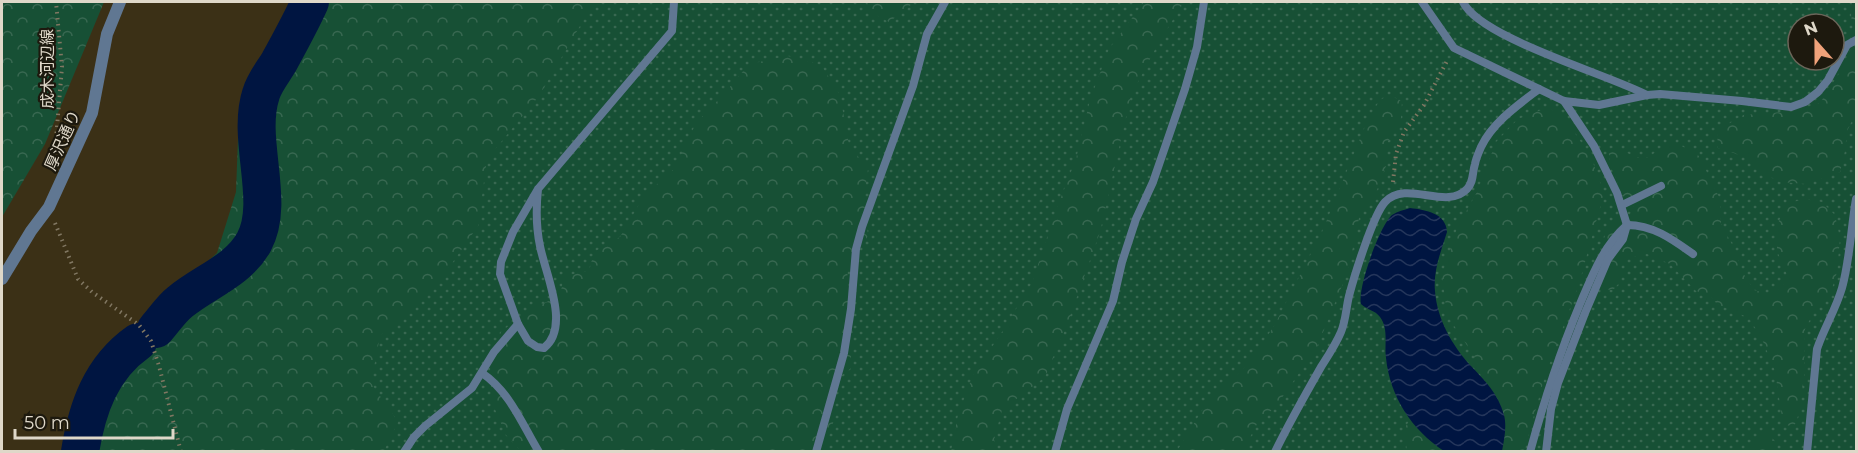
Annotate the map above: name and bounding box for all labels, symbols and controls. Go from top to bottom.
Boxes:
north arrow [1786,12,1846,72]
text: N [1801,17,1820,40]
street label: 成木河辺線 [38,29,57,109]
street label: 厚沢通り [41,107,84,173]
scale bar [15,402,172,440]
text: 50 m [24,412,70,434]

